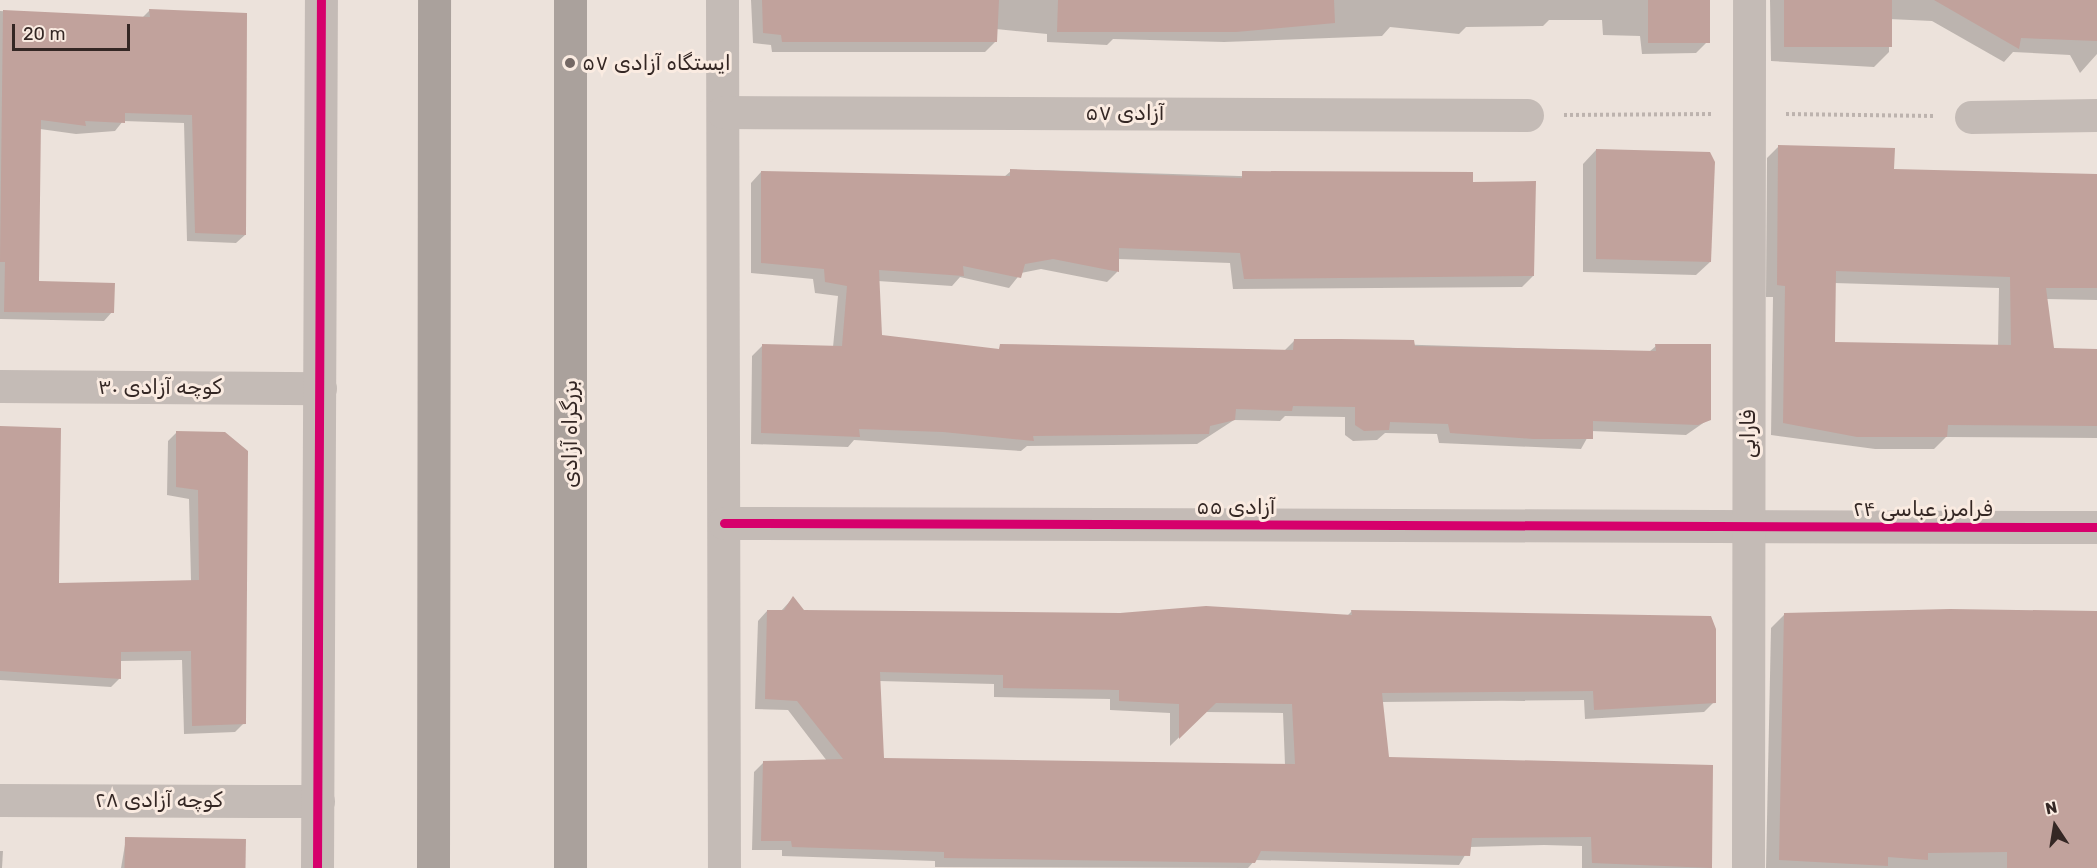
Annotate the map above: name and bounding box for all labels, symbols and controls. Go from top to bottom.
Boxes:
scale bar [15,12,134,50]
text: 20 m [23,23,65,45]
place label: ایستگاه آزادی ۵۷ [582,50,731,76]
marker: ایستگاه آزادی ۵۷ [563,56,577,70]
street label: آزادی ۵۷ [1085,100,1165,126]
street label: کوچه آزادی ۳۰ [98,374,222,400]
street label: بزرگراه آزادی [557,380,583,488]
street label: فارابی [1735,410,1761,458]
street label: آزادی ۵۵ [1196,494,1276,520]
street label: فرامرز عباسی ۲۴ [1853,496,1993,522]
street label: کوچه آزادی ۲۸ [95,787,223,813]
north arrow [2025,796,2085,856]
text: N [2044,797,2059,818]

